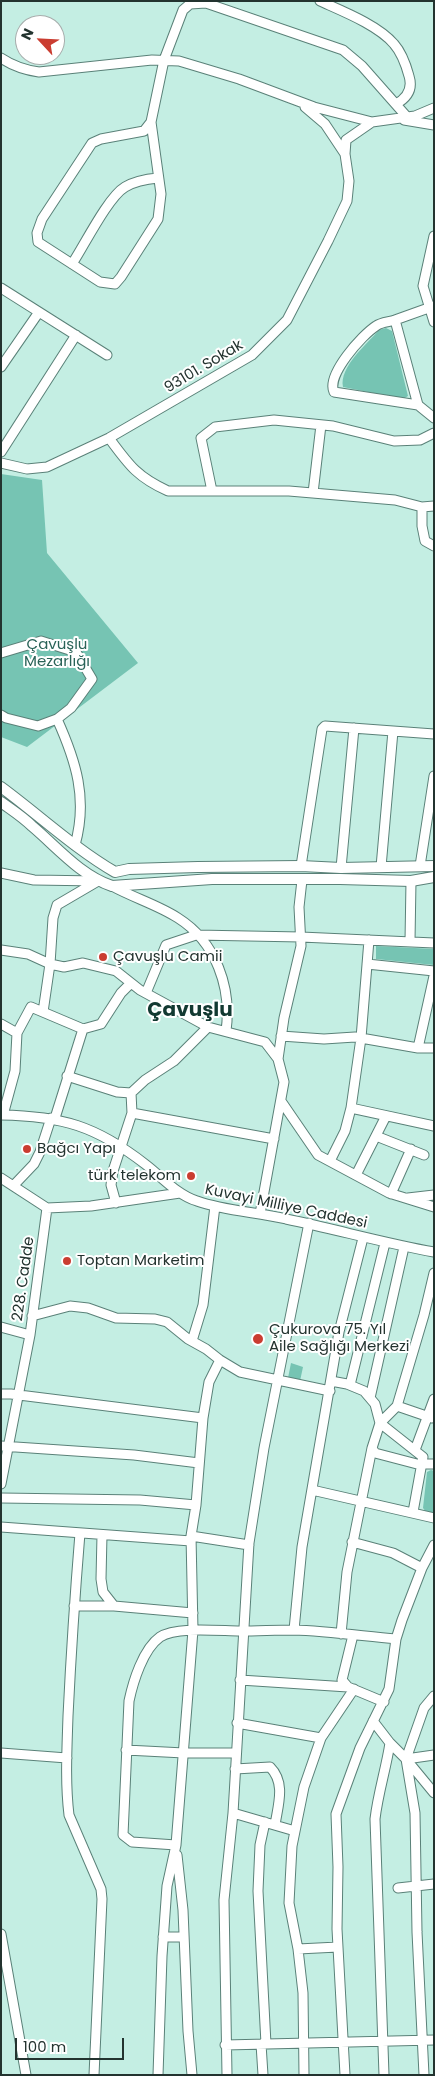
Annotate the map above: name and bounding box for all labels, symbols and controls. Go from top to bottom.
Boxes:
north arrow [15,15,65,65]
text: N [16,25,39,43]
street label: 93101. Sokak [161,337,247,397]
park label: Çavuşlu Mezarlığı [24,636,90,671]
place label: Çavuşlu Camii [113,948,222,966]
marker: Çavuşlu Camii [97,951,109,963]
district label: Çavuşlu [147,999,233,1023]
place label: Bağcı Yapı [37,1140,116,1158]
marker: Bağcı Yapı [21,1143,33,1155]
place label: türk telekom [88,1167,181,1185]
marker: türk telekom [185,1170,197,1182]
street label: Kuvayi Milliye Caddesi [203,1181,369,1233]
street label: 228. Cadde [9,1236,39,1322]
place label: Toptan Marketim [77,1252,204,1270]
marker: Toptan Marketim [61,1255,73,1267]
place label: Çukurova 75. Yıl Aile Sağlığı Merkezi [269,1321,409,1356]
marker: Çukurova 75. Yıl Aile Sağlığı Merkezi [251,1332,265,1346]
scale bar [18,2028,126,2060]
text: 100 m [23,2036,66,2057]

